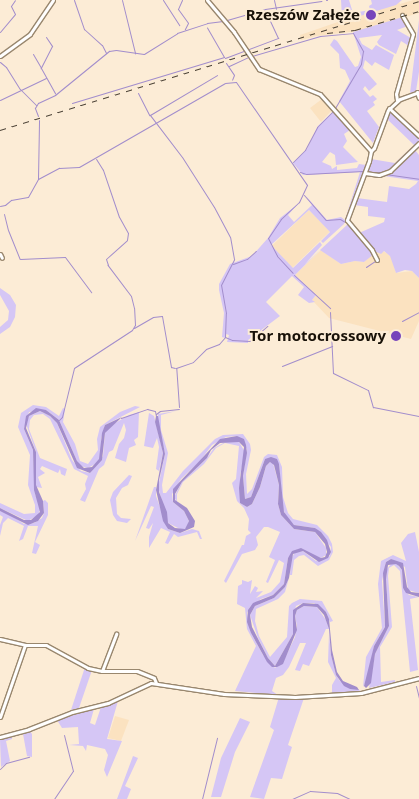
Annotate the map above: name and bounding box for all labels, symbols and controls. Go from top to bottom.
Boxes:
place label: Rzeszów Załęże [246,6,360,24]
marker: Rzeszów Załęże [364,8,378,22]
place label: Tor motocrossowy [249,327,386,345]
marker: Tor motocrossowy [390,330,402,342]

